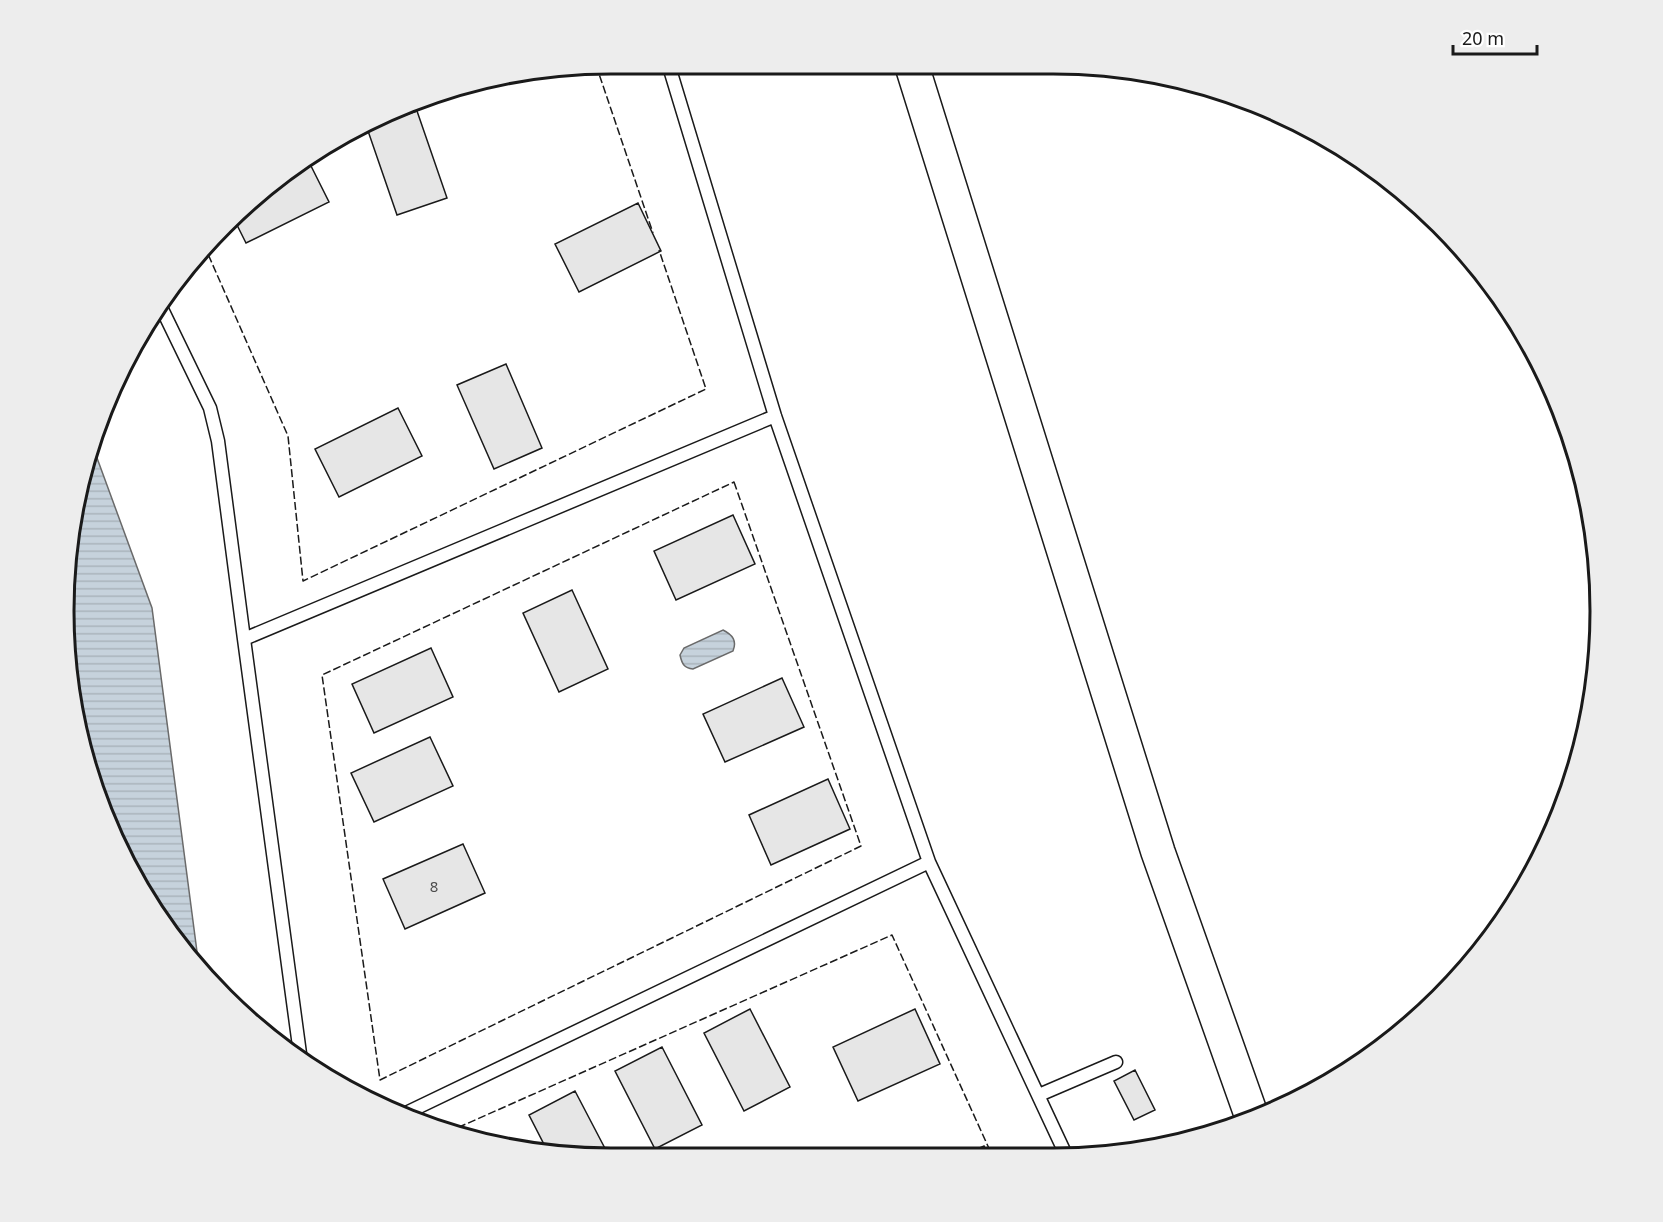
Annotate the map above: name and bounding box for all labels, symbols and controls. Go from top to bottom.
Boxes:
scale bar [1453,18,1537,56]
text: 20 m [1462,26,1504,50]
house number: 8 [430,876,438,896]

